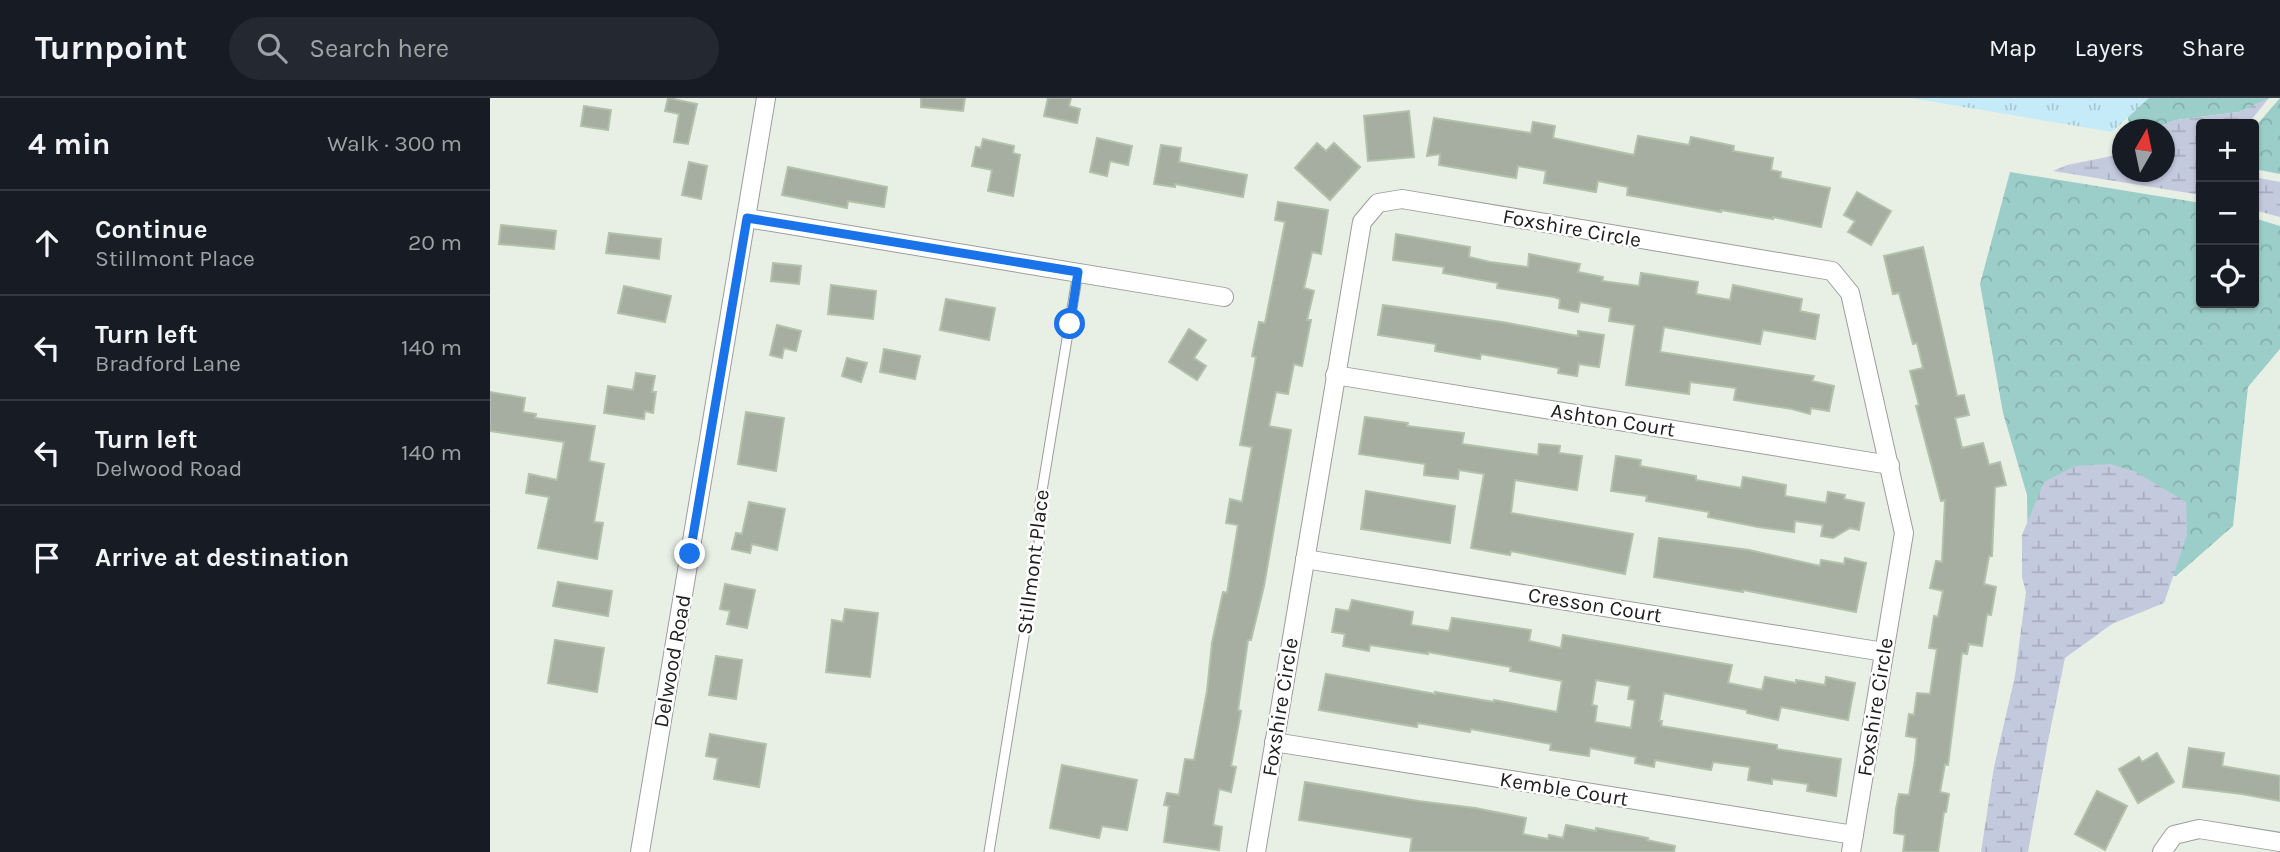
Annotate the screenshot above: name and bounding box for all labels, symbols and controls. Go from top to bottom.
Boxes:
search box [229,17,719,80]
text: Turnpoint [35,29,187,67]
icon: search [253,29,291,67]
text: Search here [309,33,449,64]
text: Map [1989,34,2037,62]
text: Layers [2075,34,2144,62]
text: Share [2182,34,2245,62]
north arrow [2112,119,2175,182]
map controls [2196,119,2259,308]
button: + [2196,119,2259,182]
text: 4 min [28,126,110,162]
text: Walk · 300 m [327,130,462,157]
button: − [2196,182,2259,245]
street label: Foxshire Circle [1501,204,1643,252]
text: Continue [95,214,207,245]
icon: ahead [28,224,66,262]
text: 20 m [408,229,462,256]
text: Stillmont Place [95,245,255,272]
button: locate [2196,245,2259,308]
route start [1054,308,1085,339]
text: Turn left [95,319,197,350]
icon: left [28,329,66,367]
text: 140 m [401,334,462,361]
text: Bradford Lane [95,350,241,377]
street label: Ashton Court [1549,398,1677,442]
text: Turn left [95,424,197,455]
icon: left [28,434,66,472]
text: 140 m [401,439,462,466]
text: Delwood Road [95,455,242,482]
street label: Stillmont Place [1012,488,1054,636]
route end [674,538,705,569]
icon: arrive [28,539,66,577]
text: Arrive at destination [95,542,349,573]
street label: Cresson Court [1526,583,1664,627]
street label: Delwood Road [649,593,695,729]
street label: Foxshire Circle [1257,636,1303,778]
street label: Foxshire Circle [1852,636,1898,778]
street label: Kemble Court [1498,767,1630,811]

